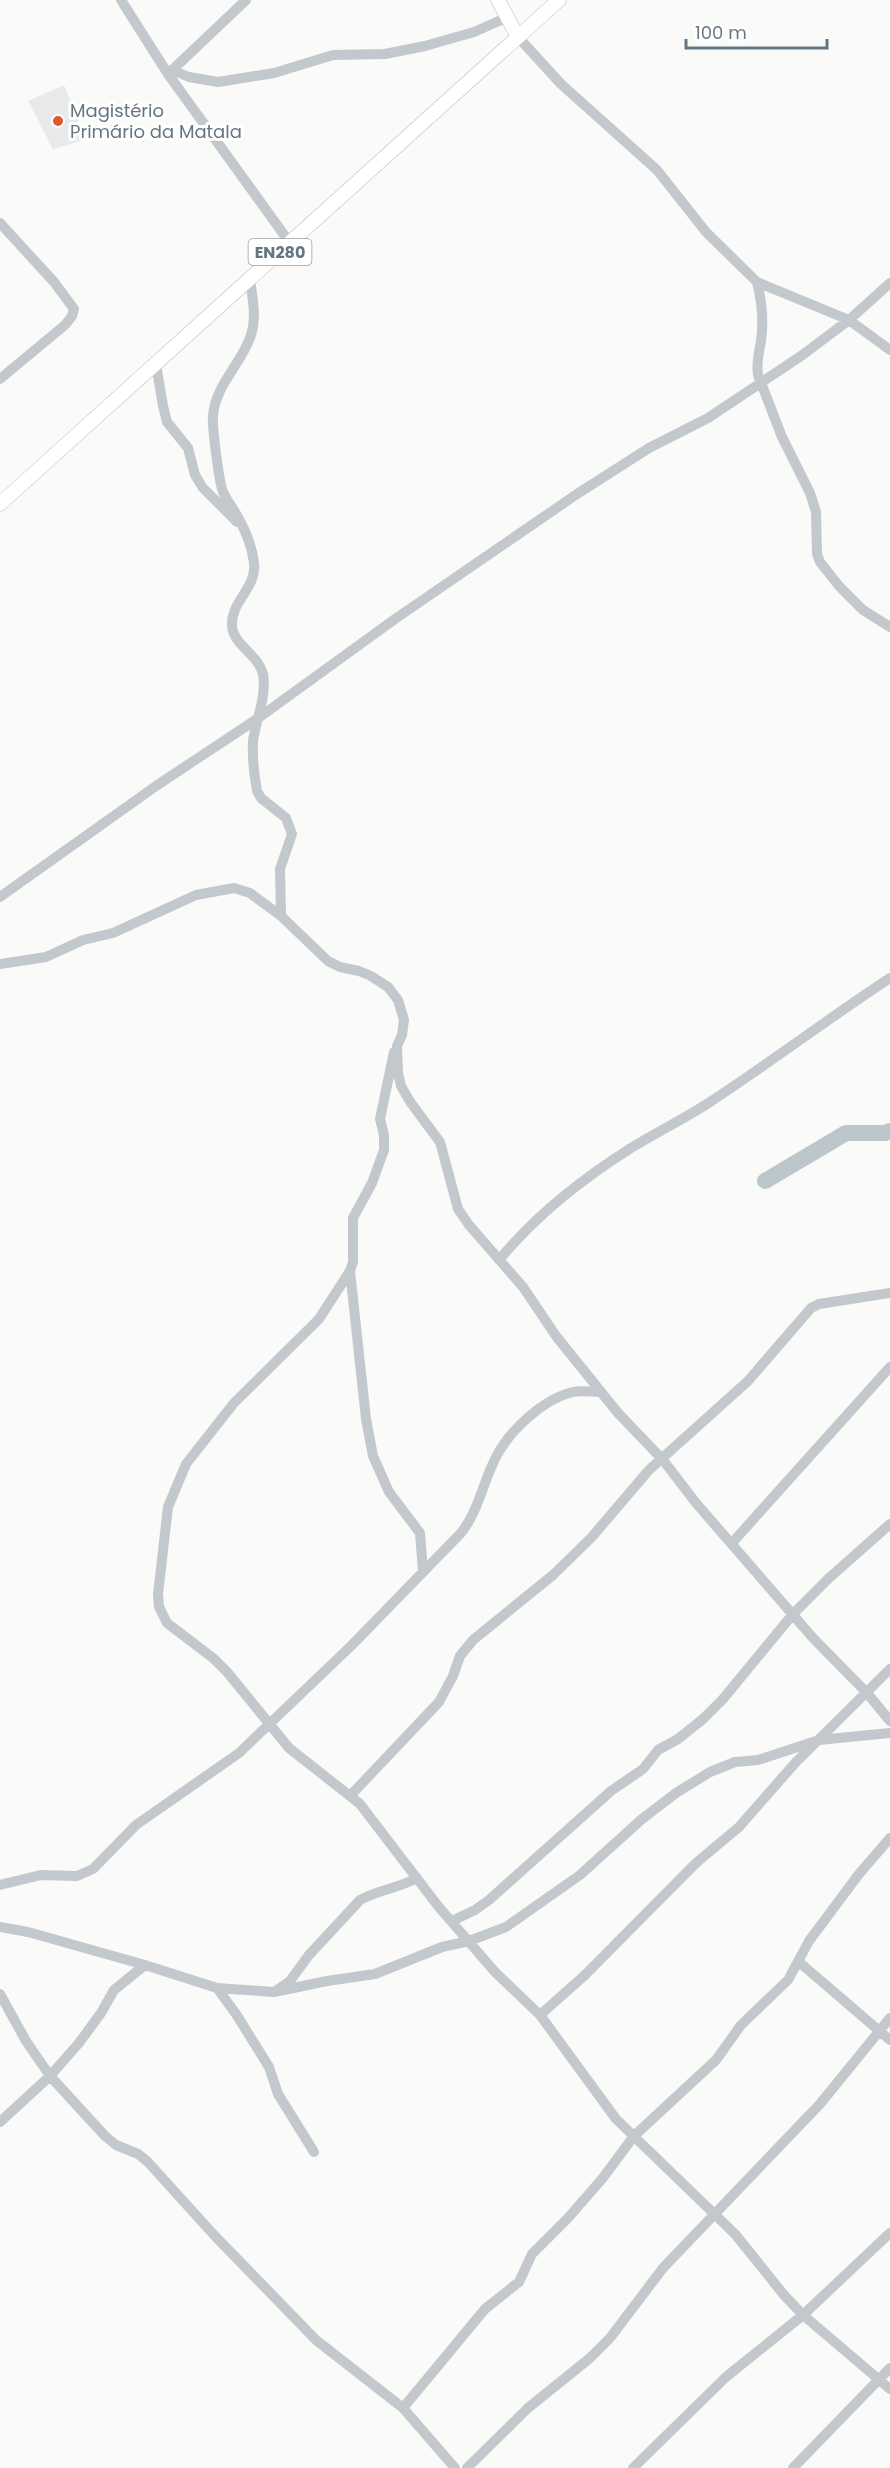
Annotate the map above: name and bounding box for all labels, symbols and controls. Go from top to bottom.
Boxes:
scale bar [686,12,827,50]
text: 100 m [695,20,747,45]
place label: Magistério Primário da Matala [70,98,242,144]
marker: Magistério Primário da Matala [51,114,65,128]
road number: EN280 [248,239,312,265]

